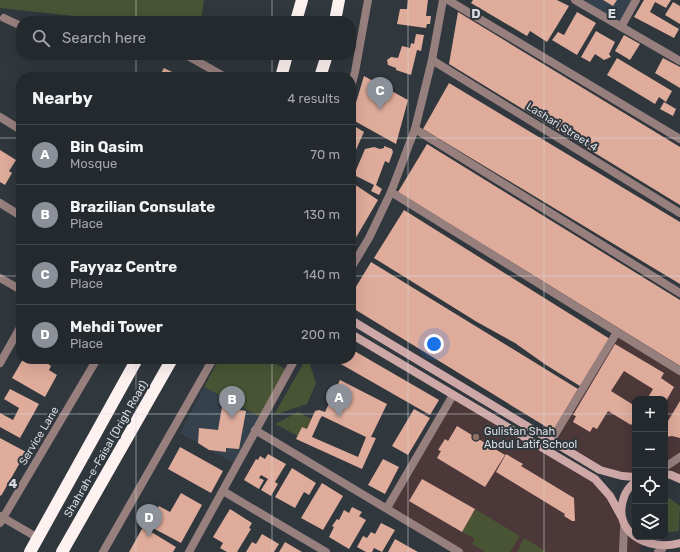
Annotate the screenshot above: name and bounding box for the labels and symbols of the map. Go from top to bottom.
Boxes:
text: D [471,6,481,21]
text: E [608,6,616,21]
pin: C [367,77,393,110]
street label: Lashari Street 4 [524,100,600,154]
your location [424,334,444,354]
street label: Shahrah-e-Faisal (Drigh Road) [61,378,151,520]
pin: A [326,384,352,417]
pin: B [219,386,245,419]
street label: Service Lane [16,404,62,468]
place label: Gulistan Shah Abdul Latif School [484,425,577,451]
marker: Gulistan Shah Abdul Latif School [471,432,481,442]
text: 4 [9,476,18,491]
pin: D [136,504,162,537]

